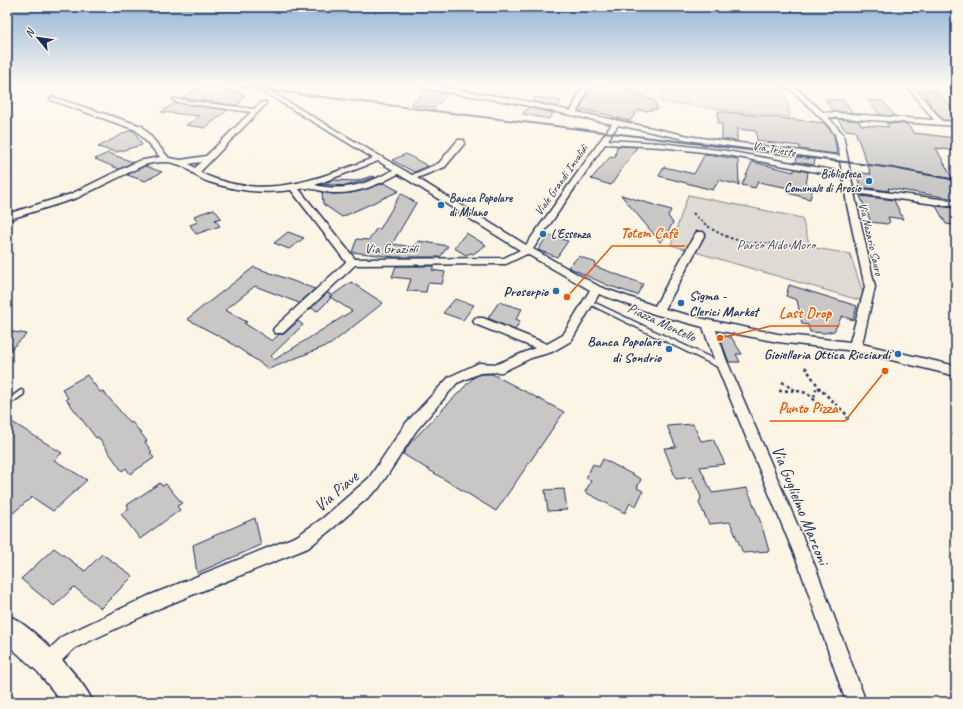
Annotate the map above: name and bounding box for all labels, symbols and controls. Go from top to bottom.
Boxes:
north arrow [18,18,58,58]
text: N [21,25,38,40]
street label: Via Trieste [751,137,798,161]
street label: Viale Grandi Invalidi [531,140,592,219]
place label: Biblioteca Comunale di Arosio [784,166,863,196]
marker: Biblioteca Comunale di Arosio [864,176,874,186]
place label: Banca Popolare di Milano [449,190,513,220]
marker: Banca Popolare di Milano [436,200,446,210]
street label: Via Nazario Sauro [855,201,887,278]
callout: Totem Cafè [612,219,685,246]
text: Totem Cafè [621,224,680,243]
place label: L'Essenza [551,226,592,242]
marker: L'Essenza [538,229,548,239]
park label: Parco Aldo Moro [737,236,817,253]
street label: Via Grazioli [364,240,420,257]
place label: Proserpio [504,283,549,300]
marker: Proserpio [551,286,561,296]
place label: Sigma - Clerici Market [689,287,761,320]
marker: Sigma - Clerici Market [676,298,686,308]
street label: Piazza Montello [625,299,699,346]
callout: Last Drop [771,299,839,326]
text: Last Drop [779,304,832,323]
place label: Banca Popolare di Sondrio [587,333,662,366]
marker: Banca Popolare di Sondrio [664,344,674,354]
place label: Gioielleria Ottica Ricciardi [764,346,892,363]
marker: Gioielleria Ottica Ricciardi [893,349,903,359]
callout: Punto Pizza [770,394,845,421]
text: Punto Pizza [778,399,839,418]
street label: Via Guglielmo Marconi [767,443,835,570]
street label: Via Piave [310,465,364,516]

